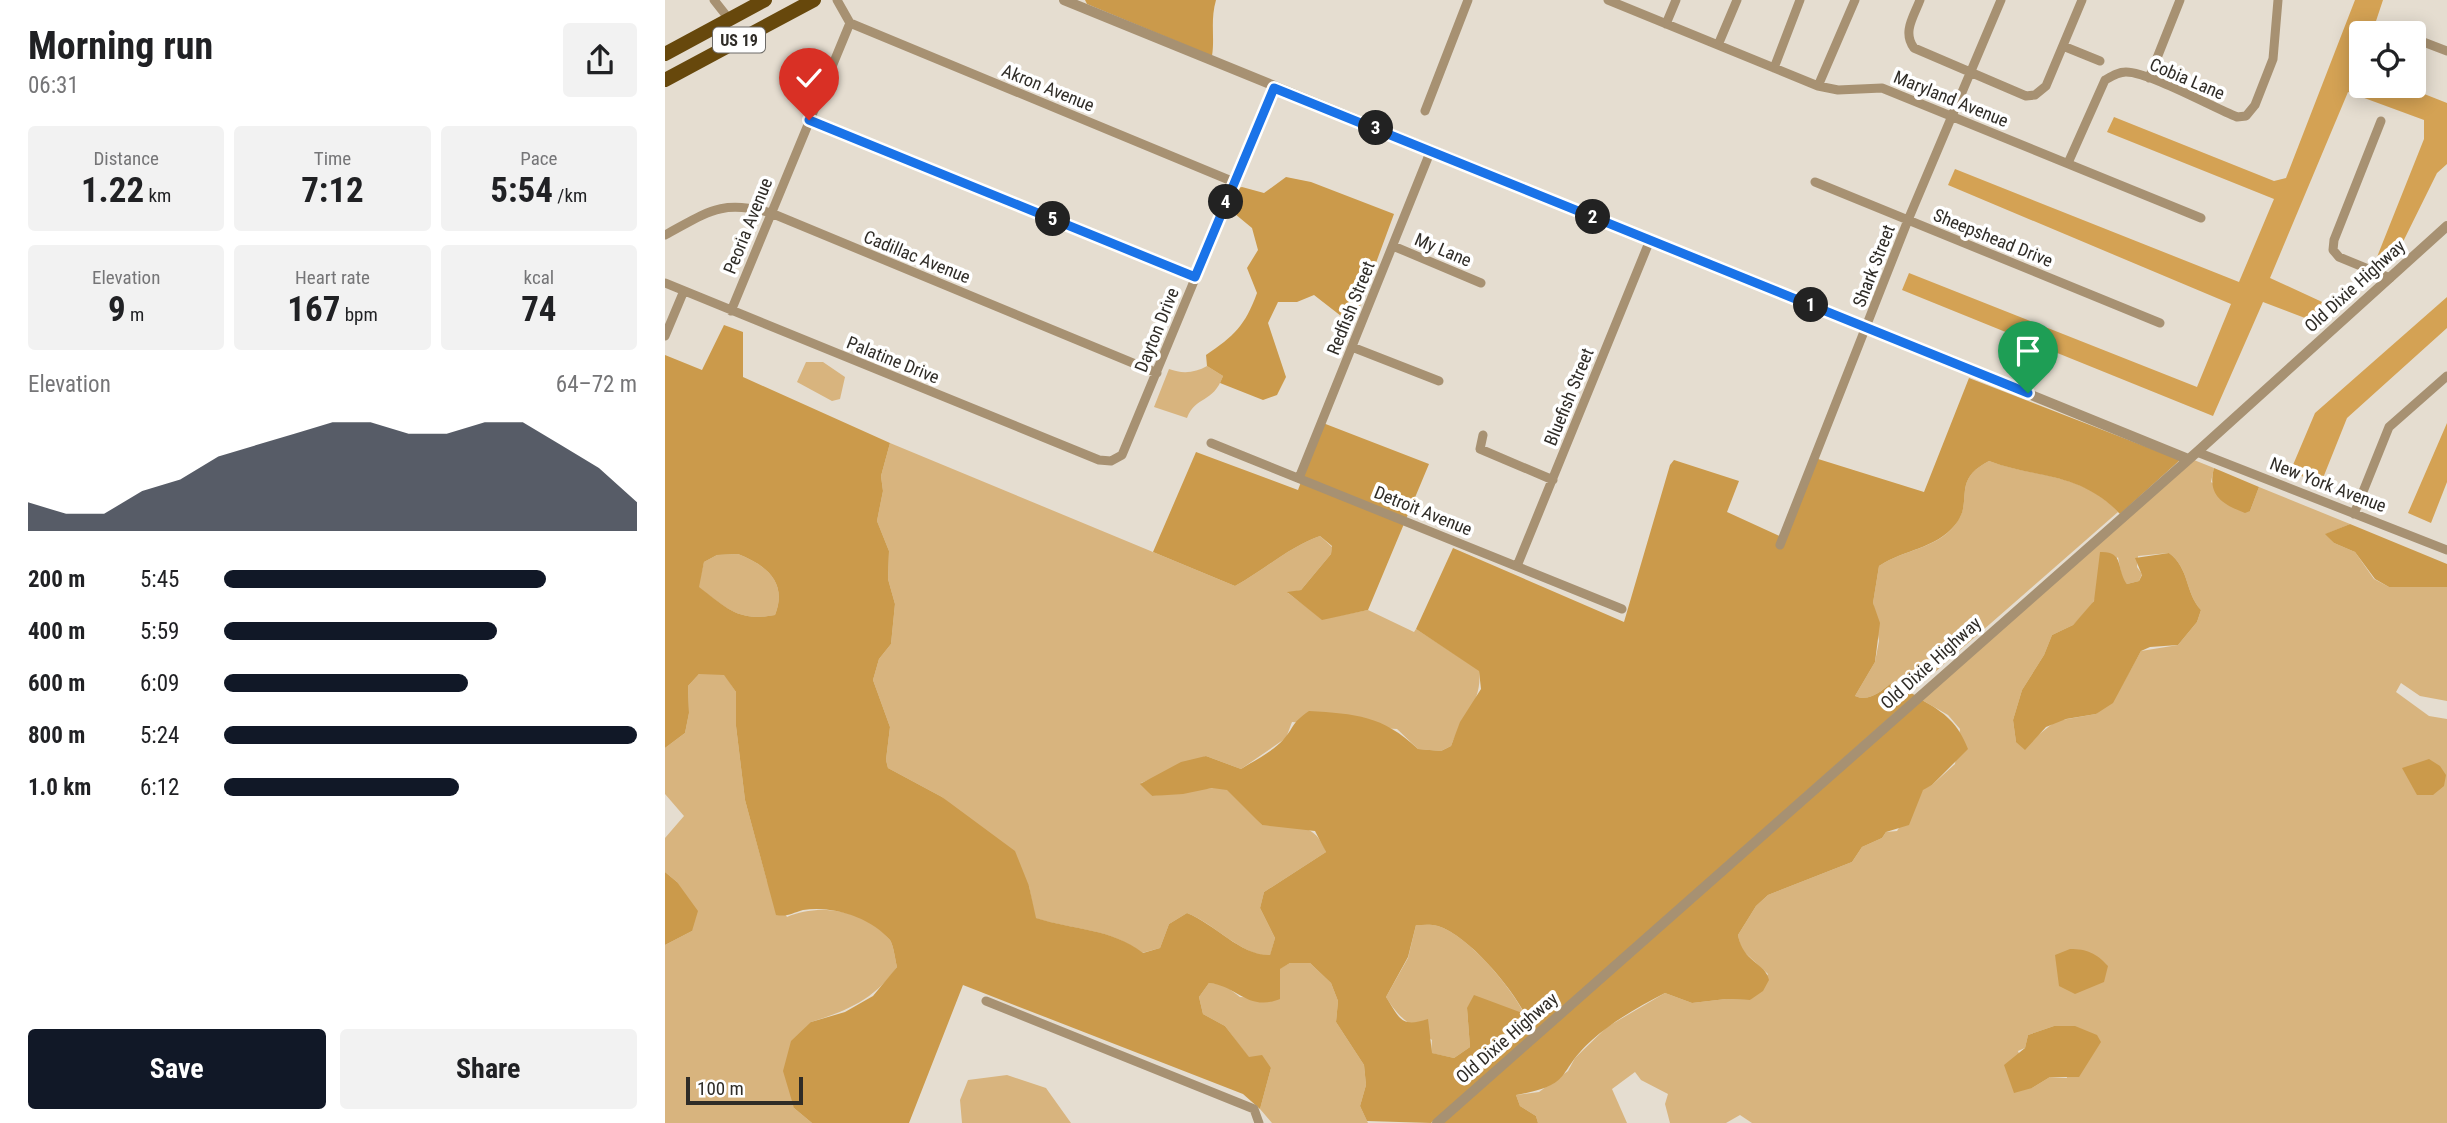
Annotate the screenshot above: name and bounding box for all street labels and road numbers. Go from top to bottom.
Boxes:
road number: US 19 [713,28,765,52]
street label: Cobia Lane [2147,53,2228,104]
street label: Akron Avenue [999,60,1097,116]
street label: Maryland Avenue [1891,66,2012,131]
street label: Peoria Avenue [719,175,776,277]
street label: Sheepshead Drive [1931,204,2056,271]
street label: Shark Street [1848,222,1899,310]
street label: Cadillac Avenue [861,226,974,287]
street label: My Lane [1412,228,1475,271]
street label: Old Dixie Highway [2300,235,2409,336]
street label: Redfish Street [1322,258,1379,358]
street label: Dayton Drive [1130,285,1183,375]
street label: Palatine Drive [844,331,943,388]
street label: Bluefish Street [1539,345,1598,449]
street label: New York Avenue [2267,453,2389,516]
street label: Detroit Avenue [1371,481,1475,540]
street label: Old Dixie Highway [1876,612,1985,713]
street label: Old Dixie Highway [1452,988,1562,1087]

